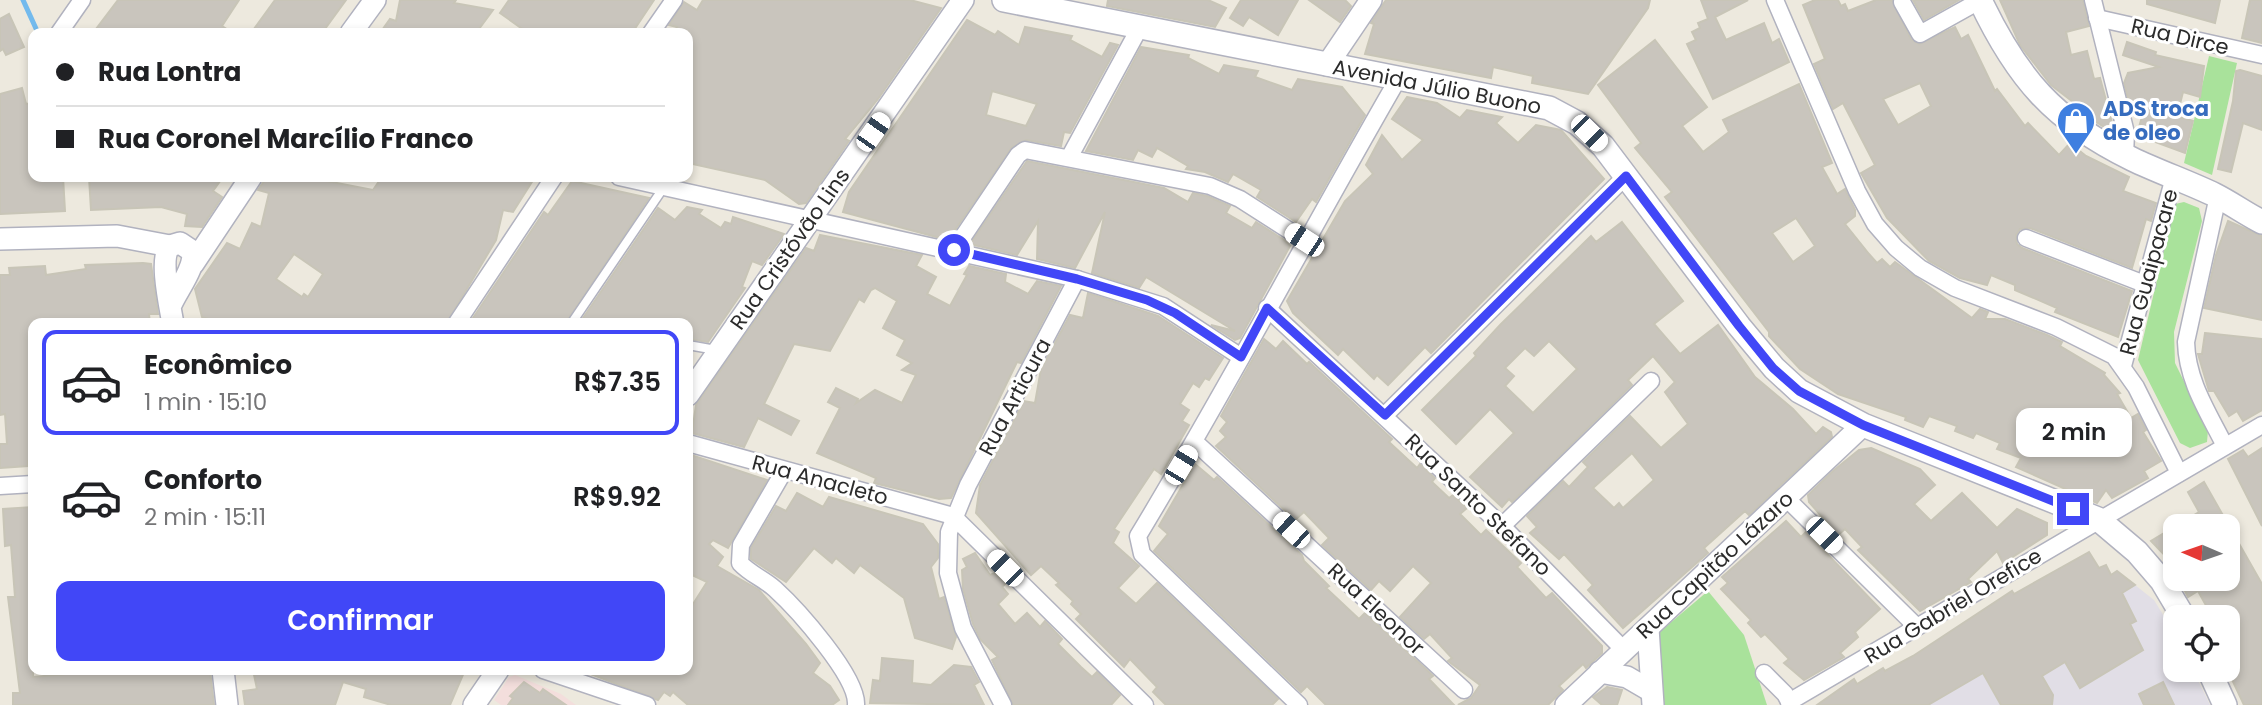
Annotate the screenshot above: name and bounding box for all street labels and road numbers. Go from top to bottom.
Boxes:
street label: Rua Dirce [2128,11,2232,62]
street label: Avenida Júlio Buono [1330,52,1544,121]
street label: Rua Cristóvão Lins [723,162,856,335]
street label: Rua Guaipacare [2112,185,2185,358]
street label: Rua Articura [971,333,1058,461]
street label: Rua Santo Stefano [1399,427,1558,582]
street label: Rua Anacleto [749,447,891,512]
street label: Rua Capitão Lázaro [1630,484,1800,645]
street label: Rua Gabriel Orefice [1858,541,2047,670]
street label: Rua Eleonor [1321,556,1431,661]

